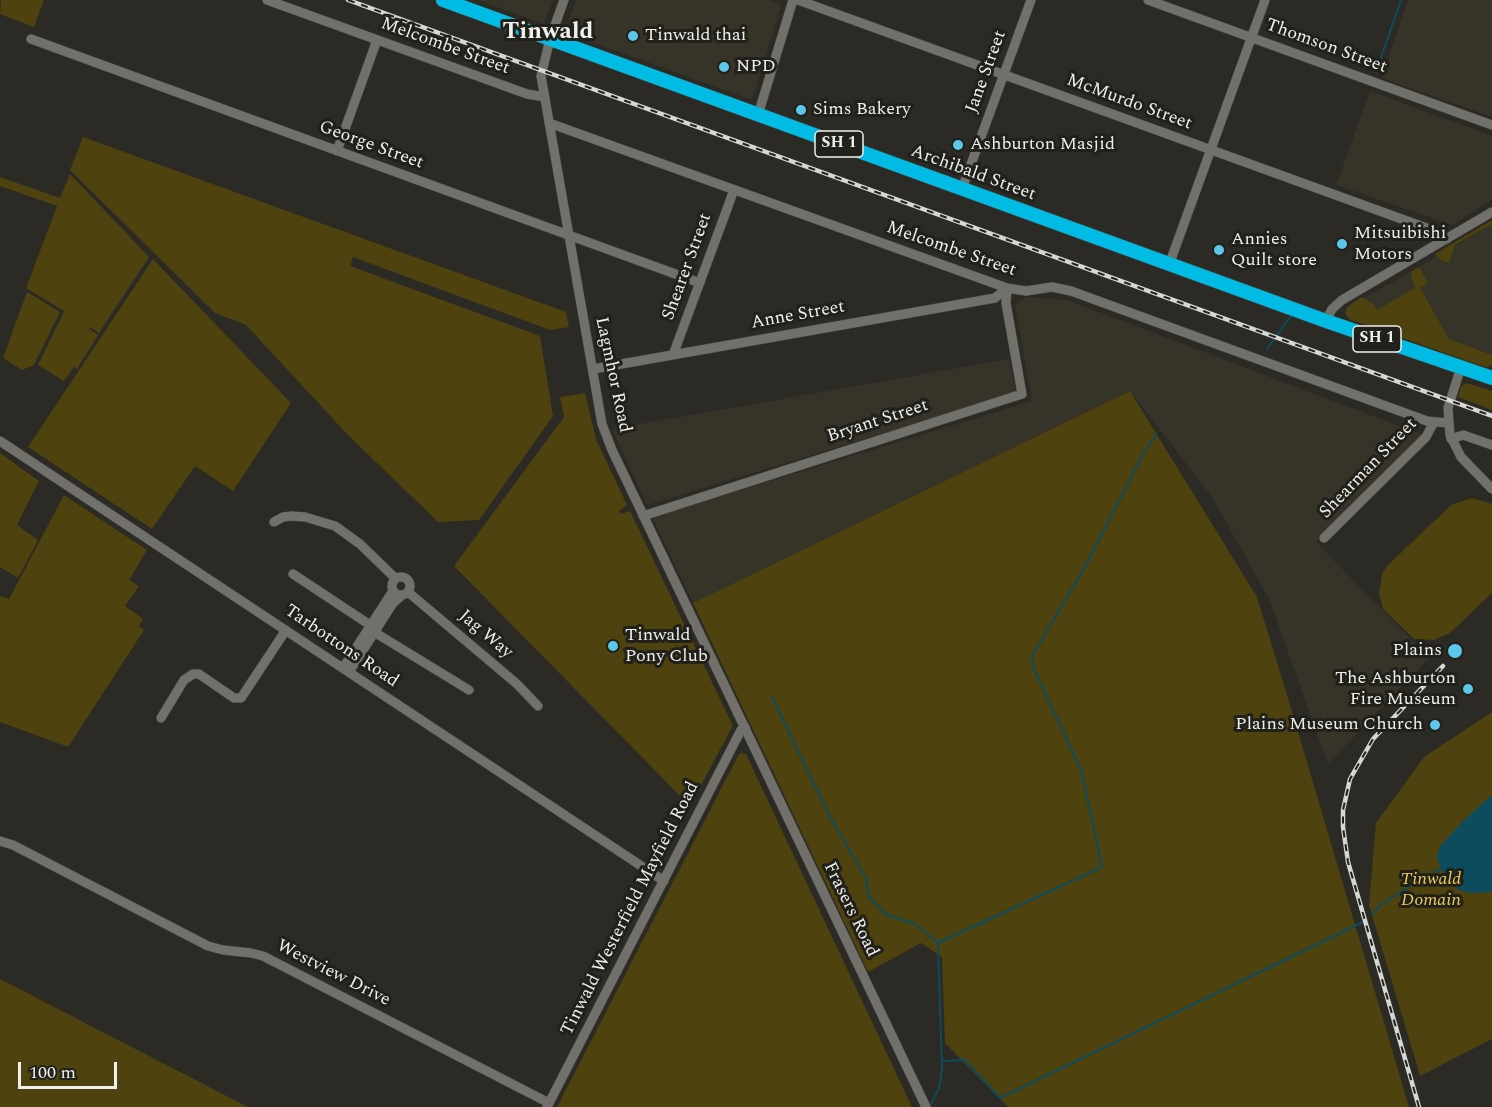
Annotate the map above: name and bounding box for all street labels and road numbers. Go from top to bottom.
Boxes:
street label: Melcombe Street [378,14,512,80]
street label: Thomson Street [1262,15,1390,79]
street label: Jane Street [962,28,1012,116]
street label: McMurdo Street [1063,70,1195,136]
street label: George Street [316,117,426,175]
road number: SH 1 [815,131,863,157]
street label: Archibald Street [908,141,1038,207]
street label: Shearer Street [659,211,717,323]
street label: Melcombe Street [883,218,1019,282]
street label: Anne Street [749,297,847,335]
street label: Lagmhor Road [589,315,635,435]
road number: SH 1 [1353,326,1401,352]
street label: Bryant Street [825,396,931,448]
street label: Shearman Street [1316,414,1422,524]
street label: Tarbottons Road [280,601,402,693]
street label: Jag Way [453,606,517,664]
street label: Tinwald Westerfield Mayfield Road [557,778,705,1040]
street label: Frasers Road [818,859,882,961]
street label: Westview Drive [272,936,394,1012]

